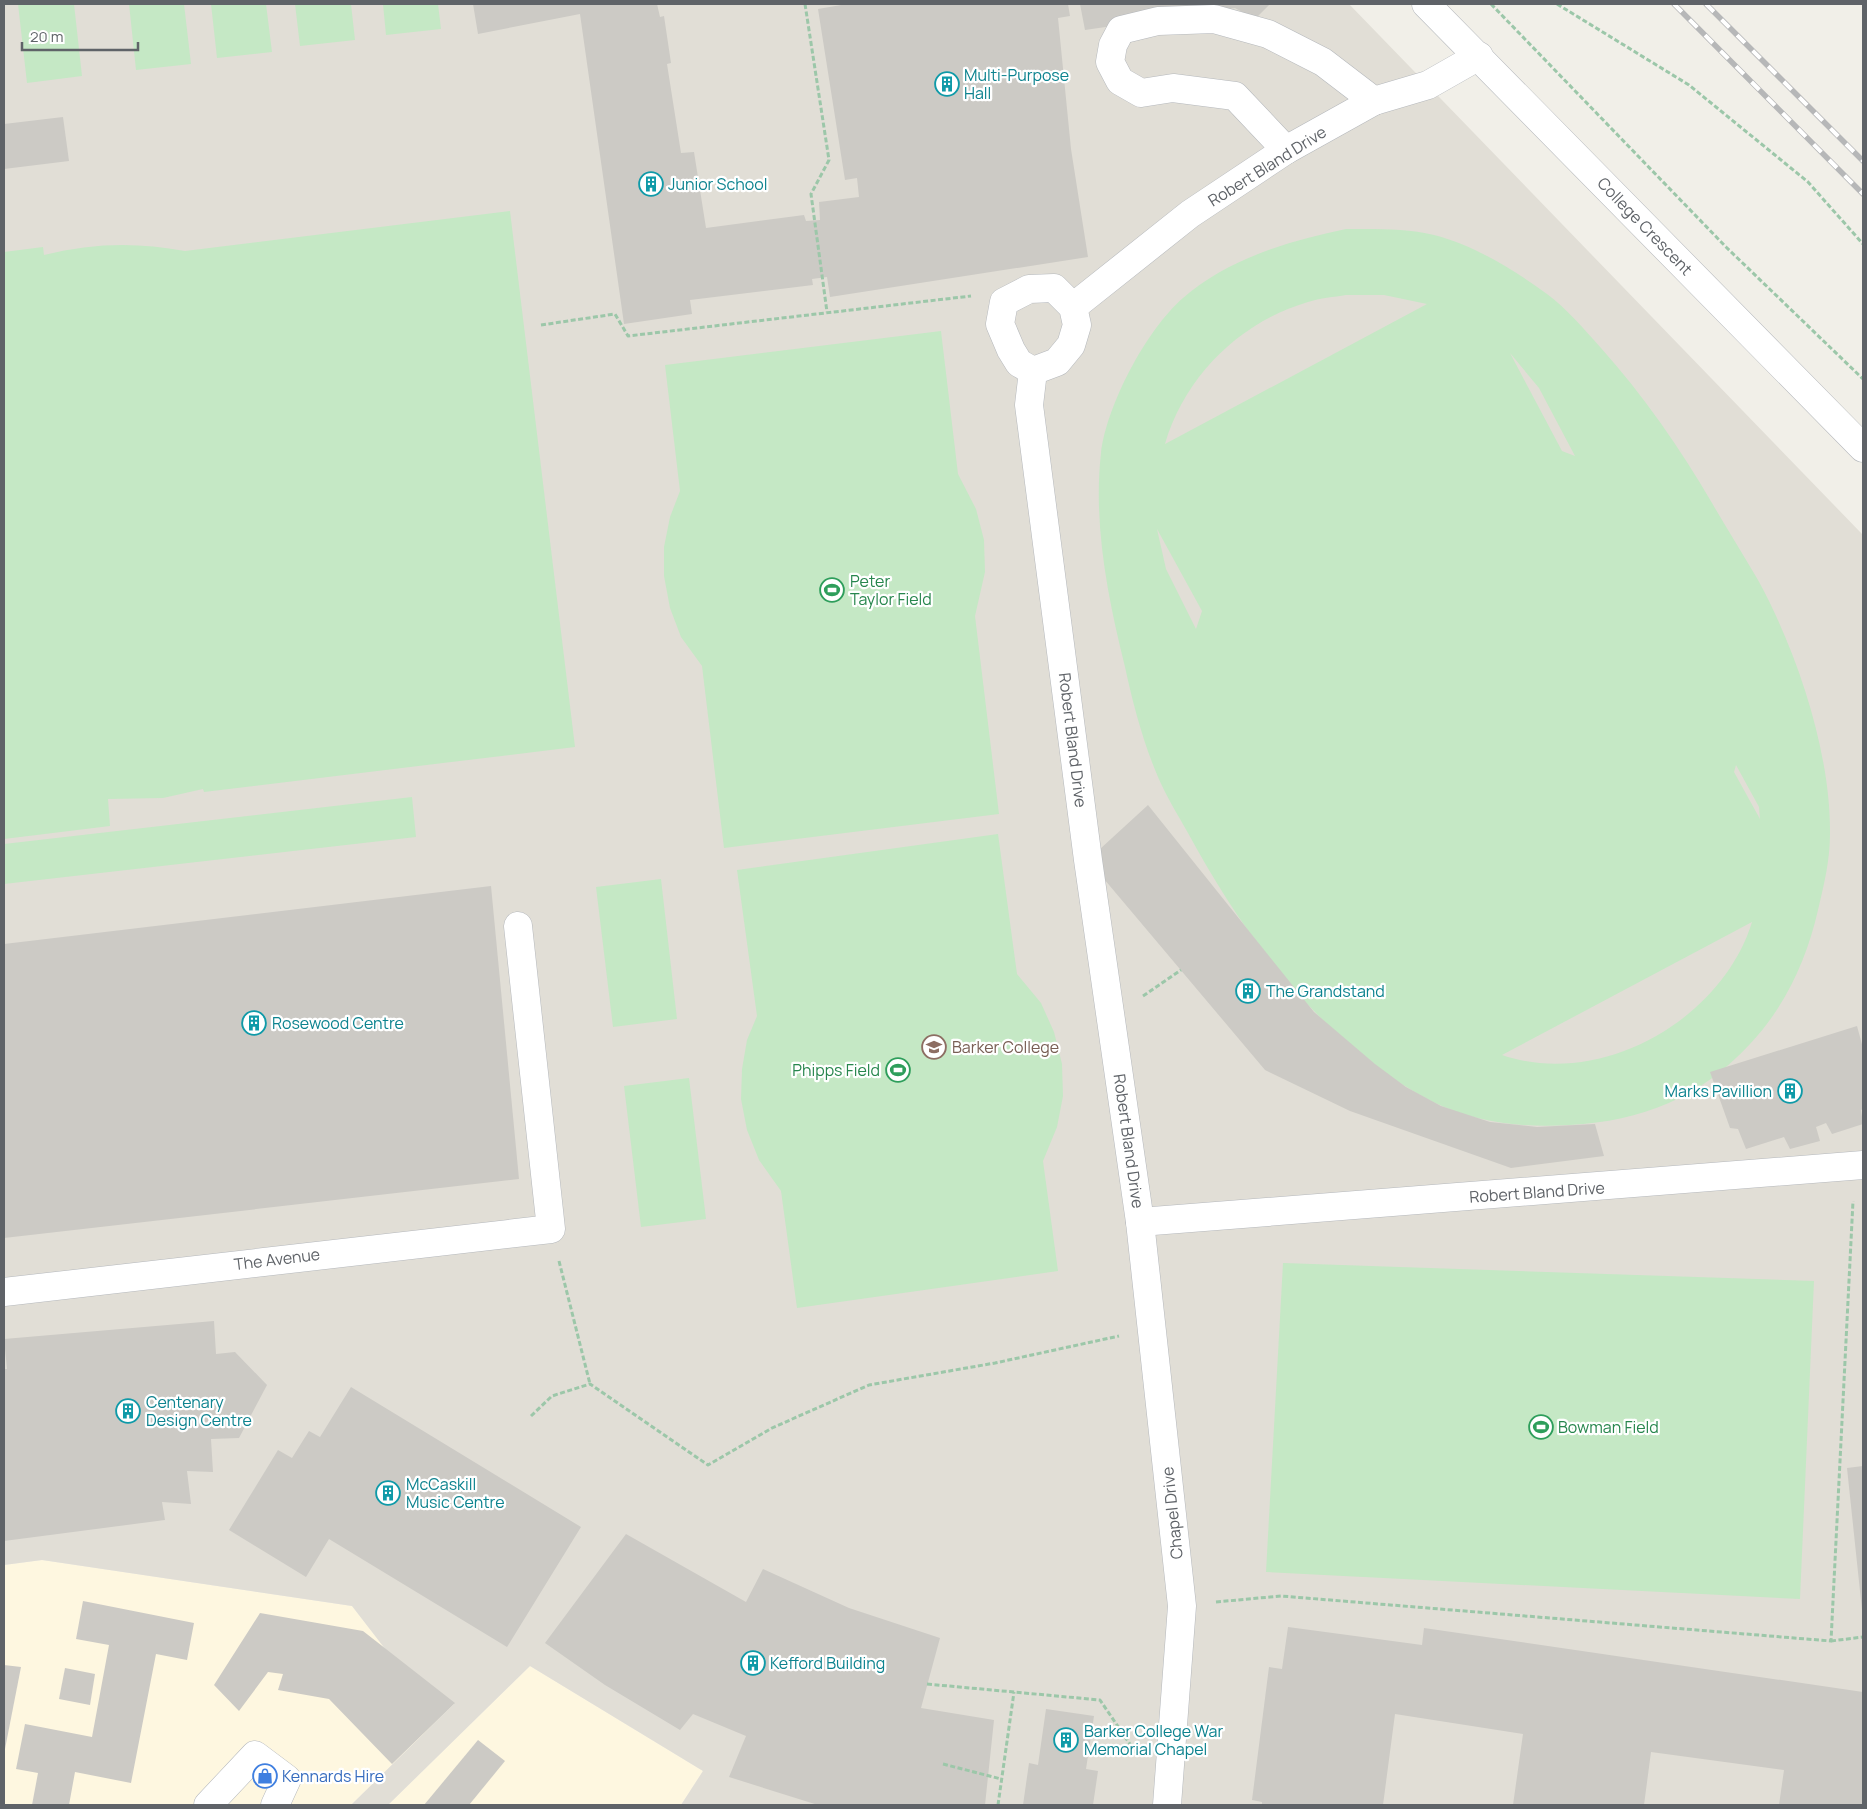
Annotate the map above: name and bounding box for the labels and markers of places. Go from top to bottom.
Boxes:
place label: Multi-Purpose Hall [964,64,1069,104]
building icon: Multi-Purpose Hall [934,71,960,97]
building icon: Junior School [638,171,664,197]
place label: Junior School [668,173,767,195]
place label: Peter Taylor Field [850,570,932,610]
sports icon: Peter Taylor Field [819,577,845,603]
building icon: The Grandstand [1235,978,1261,1004]
place label: The Grandstand [1266,980,1385,1002]
building icon: Rosewood Centre [241,1010,267,1036]
place label: Rosewood Centre [272,1012,404,1034]
school or university icon: Barker College [921,1034,947,1060]
place label: Barker College [952,1036,1059,1058]
sports icon: Phipps Field [885,1057,911,1083]
place label: Phipps Field [792,1059,880,1081]
building icon: Marks Pavillion [1777,1078,1803,1104]
place label: Marks Pavillion [1665,1080,1772,1102]
place label: Centenary Design Centre [146,1391,252,1431]
building icon: Centenary Design Centre [115,1398,141,1424]
sports icon: Bowman Field [1528,1414,1554,1440]
place label: Bowman Field [1558,1416,1659,1438]
place label: McCaskill Music Centre [406,1473,505,1513]
building icon: McCaskill Music Centre [375,1480,401,1506]
building icon: Kefford Building [740,1650,766,1676]
place label: Kefford Building [770,1652,885,1674]
place label: Barker College War Memorial Chapel [1084,1720,1223,1760]
building icon: Barker College War Memorial Chapel [1053,1727,1079,1753]
shop icon: Kennards Hire [252,1763,278,1789]
place label: Kennards Hire [282,1765,384,1787]

